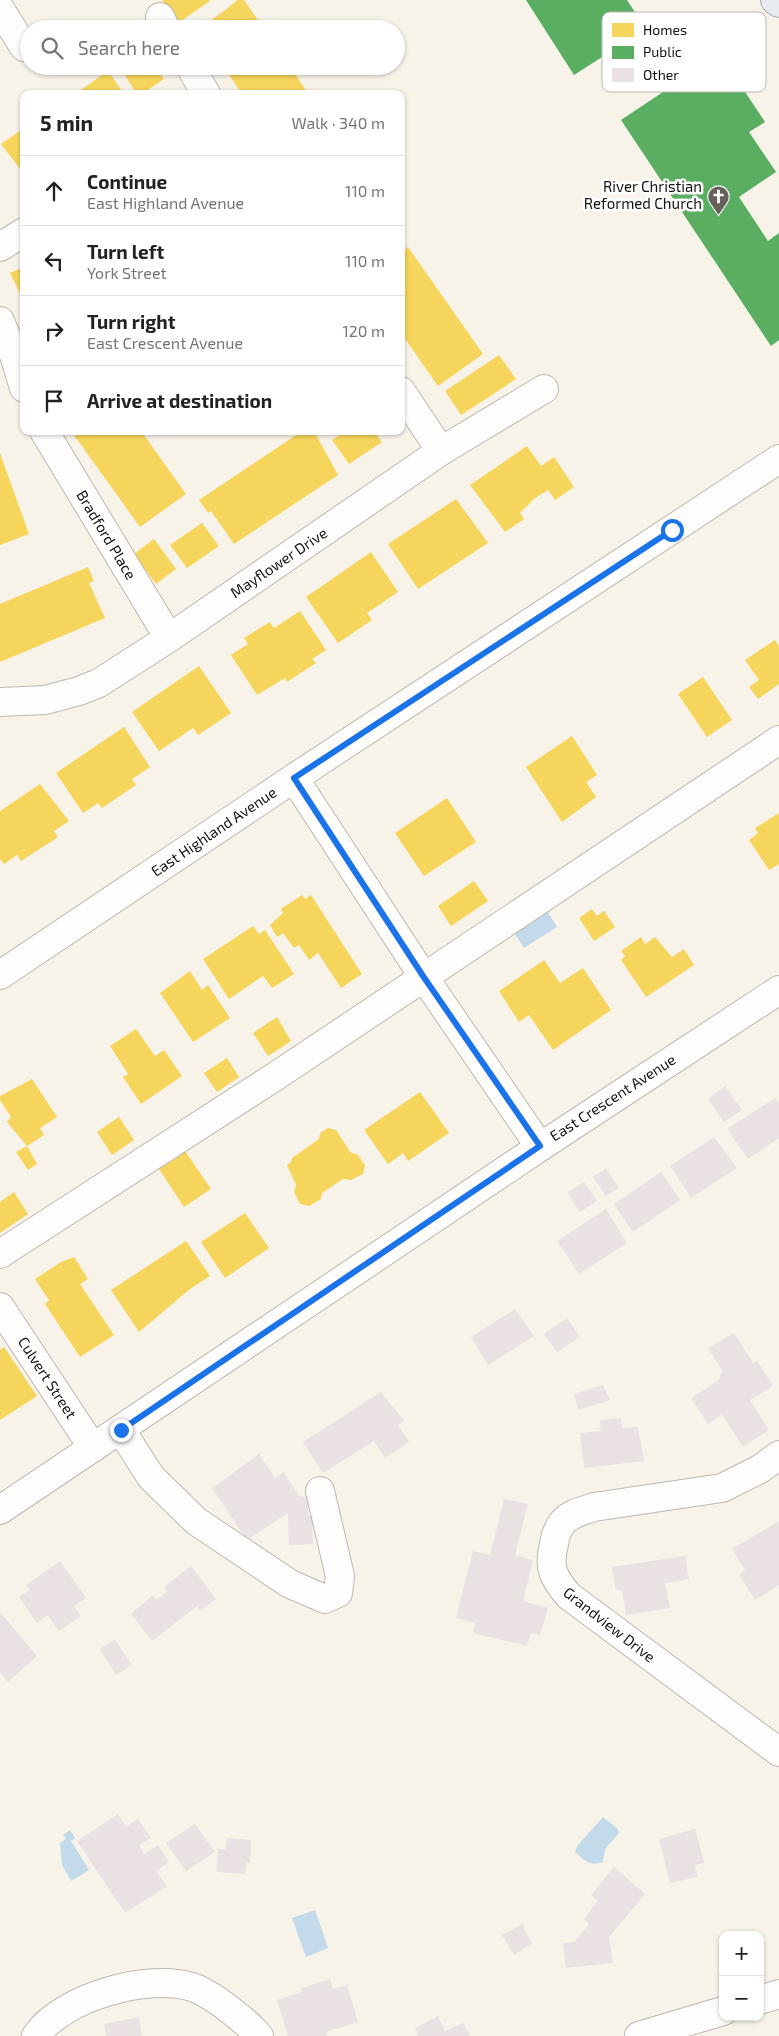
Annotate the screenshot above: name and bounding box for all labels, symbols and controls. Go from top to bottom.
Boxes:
legend [602,12,766,92]
search box [20,20,405,75]
text: Homes [643,21,687,38]
icon: search [38,34,66,62]
text: Search here [78,36,180,59]
text: Public [643,43,682,60]
text: Other [643,66,679,83]
text: 5 min [40,110,93,135]
text: Walk · 340 m [292,113,385,132]
text: Continue [87,170,167,193]
icon: ahead [40,177,68,205]
place label: River Christian Reformed Church [584,177,702,212]
text: 110 m [345,181,385,200]
church icon: River Christian Reformed Church [706,184,730,215]
text: East Highland Avenue [87,193,244,212]
text: Turn left [87,240,164,263]
icon: left [40,247,68,275]
text: 110 m [345,251,385,270]
text: York Street [87,263,167,282]
text: Turn right [87,310,175,333]
icon: right [40,317,68,345]
text: 120 m [342,321,385,340]
text: East Crescent Avenue [87,333,243,352]
icon: arrive [40,387,68,415]
text: Arrive at destination [87,389,272,412]
street label: Bradford Place [73,487,141,582]
route start [661,519,684,542]
street label: Mayflower Drive [227,523,330,601]
street label: East Highland Avenue [147,782,280,880]
street label: East Crescent Avenue [546,1050,679,1145]
street label: Culvert Street [15,1333,81,1422]
route end [110,1419,133,1442]
street label: Grandview Drive [560,1583,659,1666]
map controls [719,1931,764,2021]
button: + [719,1931,764,1976]
button: − [719,1976,764,2021]

